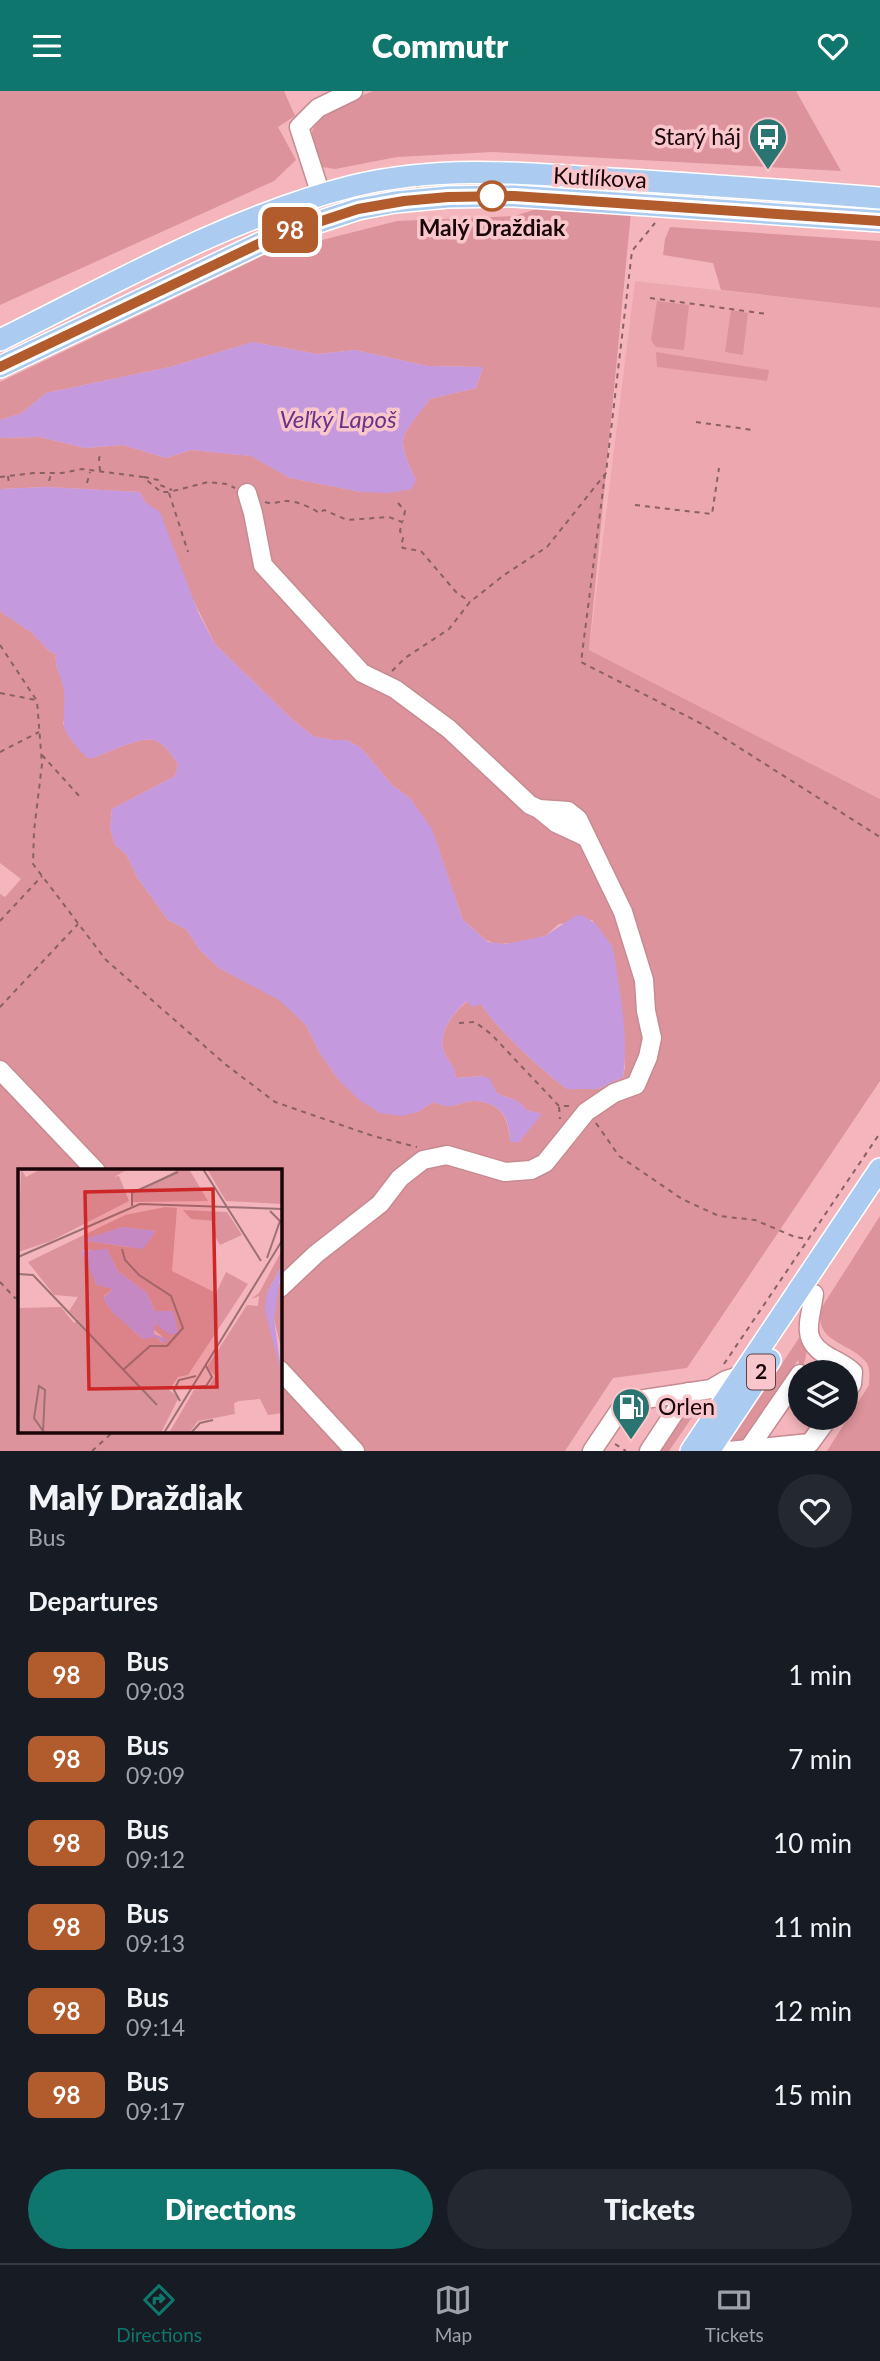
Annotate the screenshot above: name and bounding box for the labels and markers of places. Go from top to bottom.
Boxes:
bus stop icon: Starý háj [747,116,789,171]
place label: Starý háj [654,122,741,150]
marker: Malý Draždiak [477,181,507,211]
place label: Malý Draždiak [419,213,566,241]
fuel station icon: Orlen [610,1386,652,1441]
place label: Orlen [658,1392,715,1420]

